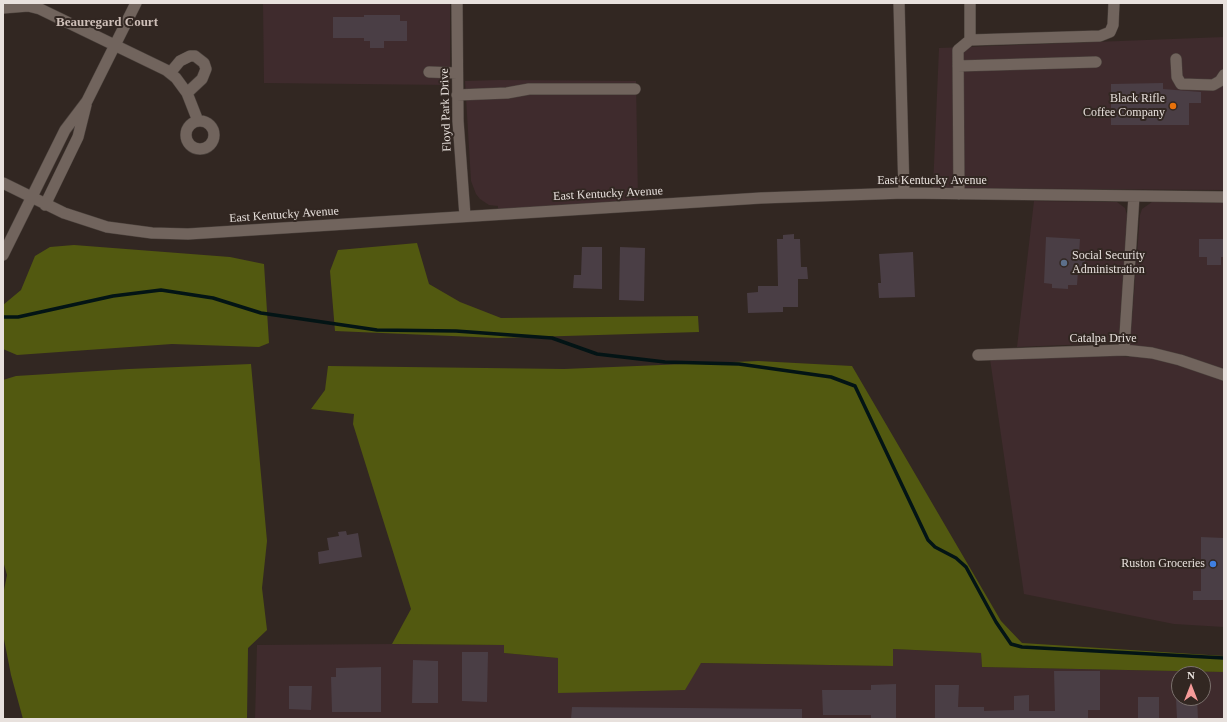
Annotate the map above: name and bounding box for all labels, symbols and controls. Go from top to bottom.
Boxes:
district label: Beauregard Court [56,15,158,31]
street label: Floyd Park Drive [437,68,455,152]
place label: Black Rifle Coffee Company [1083,92,1165,120]
marker: Black Rifle Coffee Company [1168,101,1178,111]
street label: East Kentucky Avenue [877,174,987,188]
street label: East Kentucky Avenue [553,184,663,204]
street label: East Kentucky Avenue [229,204,339,226]
place label: Social Security Administration [1072,249,1145,277]
marker: Social Security Administration [1059,258,1069,268]
street label: Catalpa Drive [1070,332,1136,346]
place label: Ruston Groceries [1121,557,1205,571]
marker: Ruston Groceries [1208,559,1218,569]
north arrow [1171,666,1211,706]
text: N [1187,669,1195,681]

